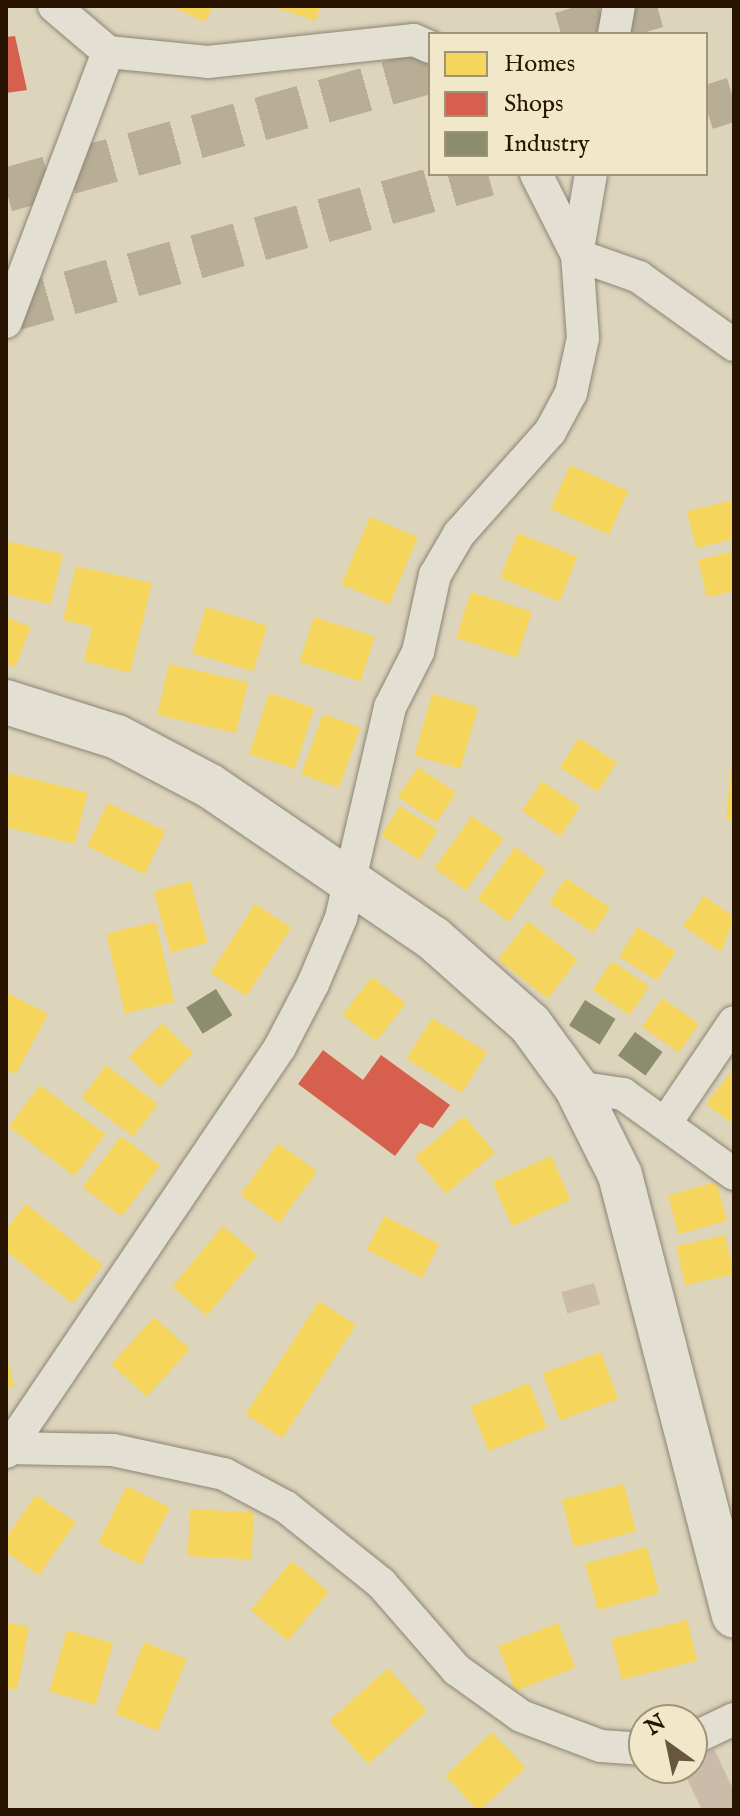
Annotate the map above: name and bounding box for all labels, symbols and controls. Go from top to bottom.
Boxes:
legend [428,32,708,176]
text: Homes [504,49,575,80]
text: Shops [504,89,563,120]
text: Industry [504,129,590,160]
north arrow [628,1704,708,1784]
text: N [640,1709,672,1742]

